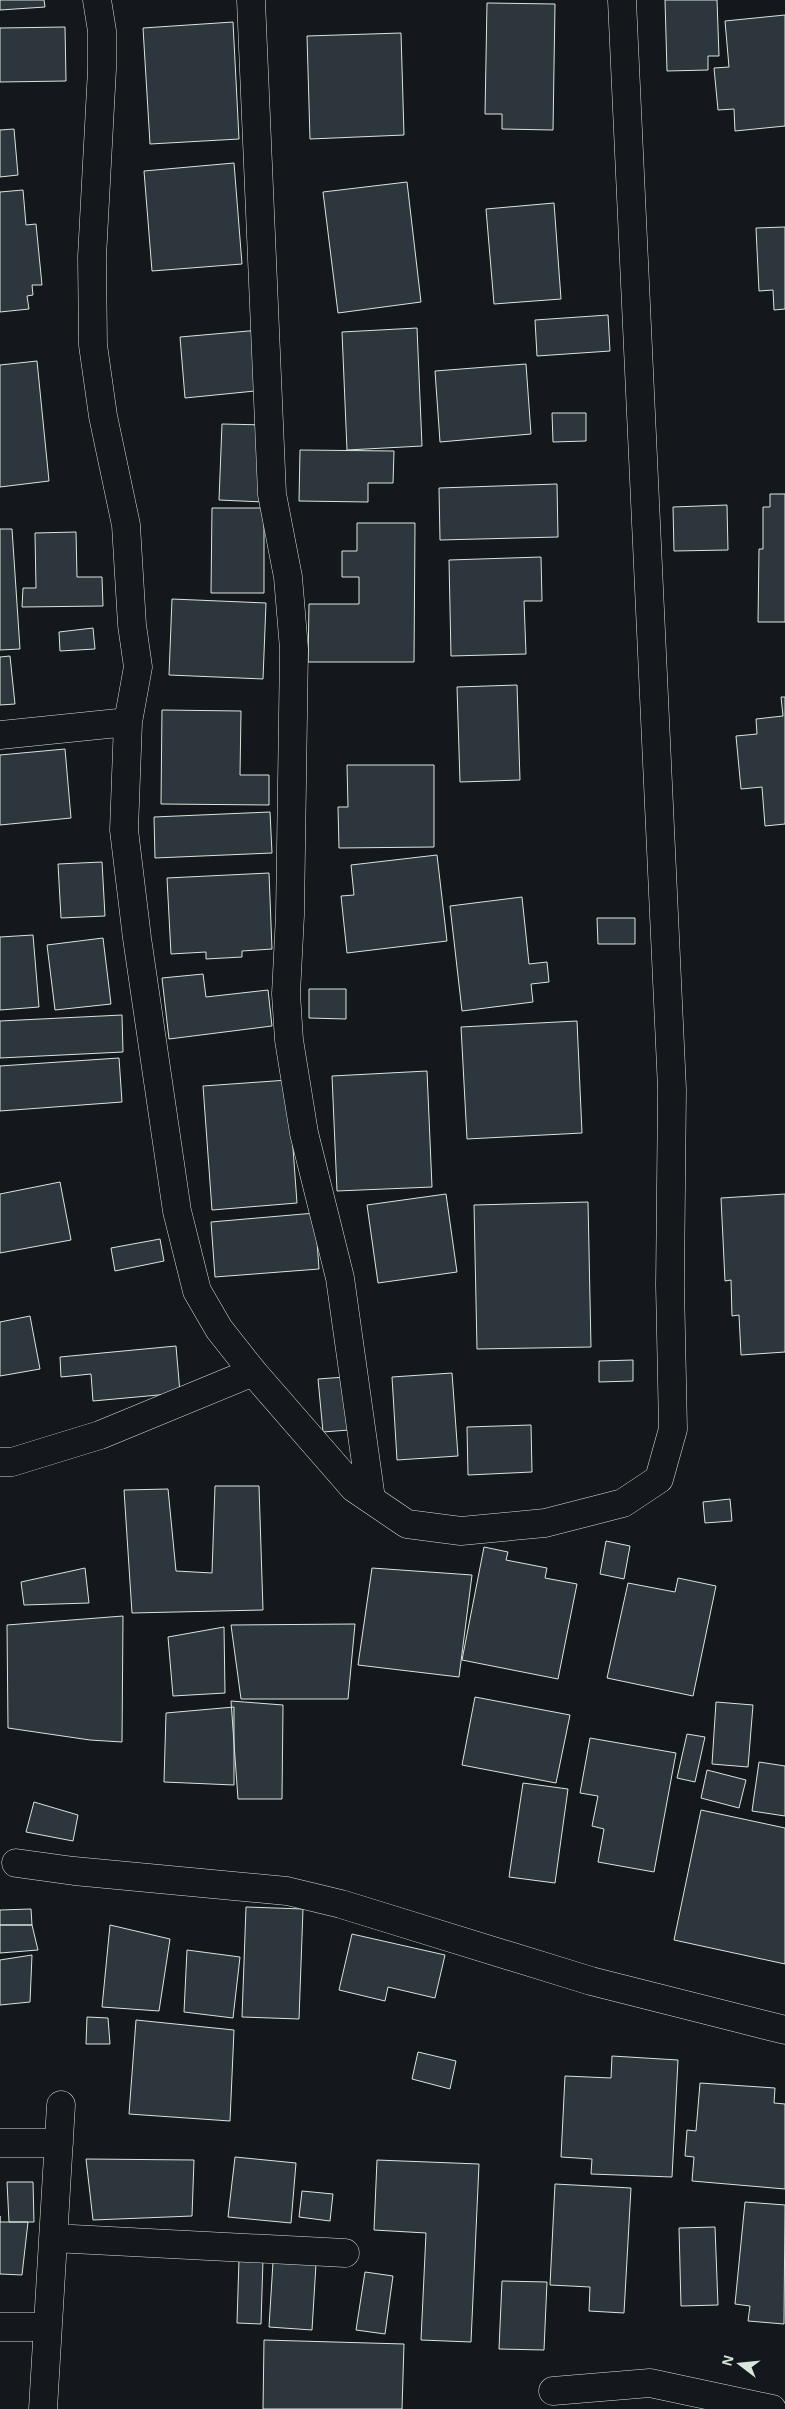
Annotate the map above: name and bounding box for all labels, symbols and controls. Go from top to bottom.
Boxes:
north arrow [715,2339,765,2389]
text: N [718,2353,737,2367]

